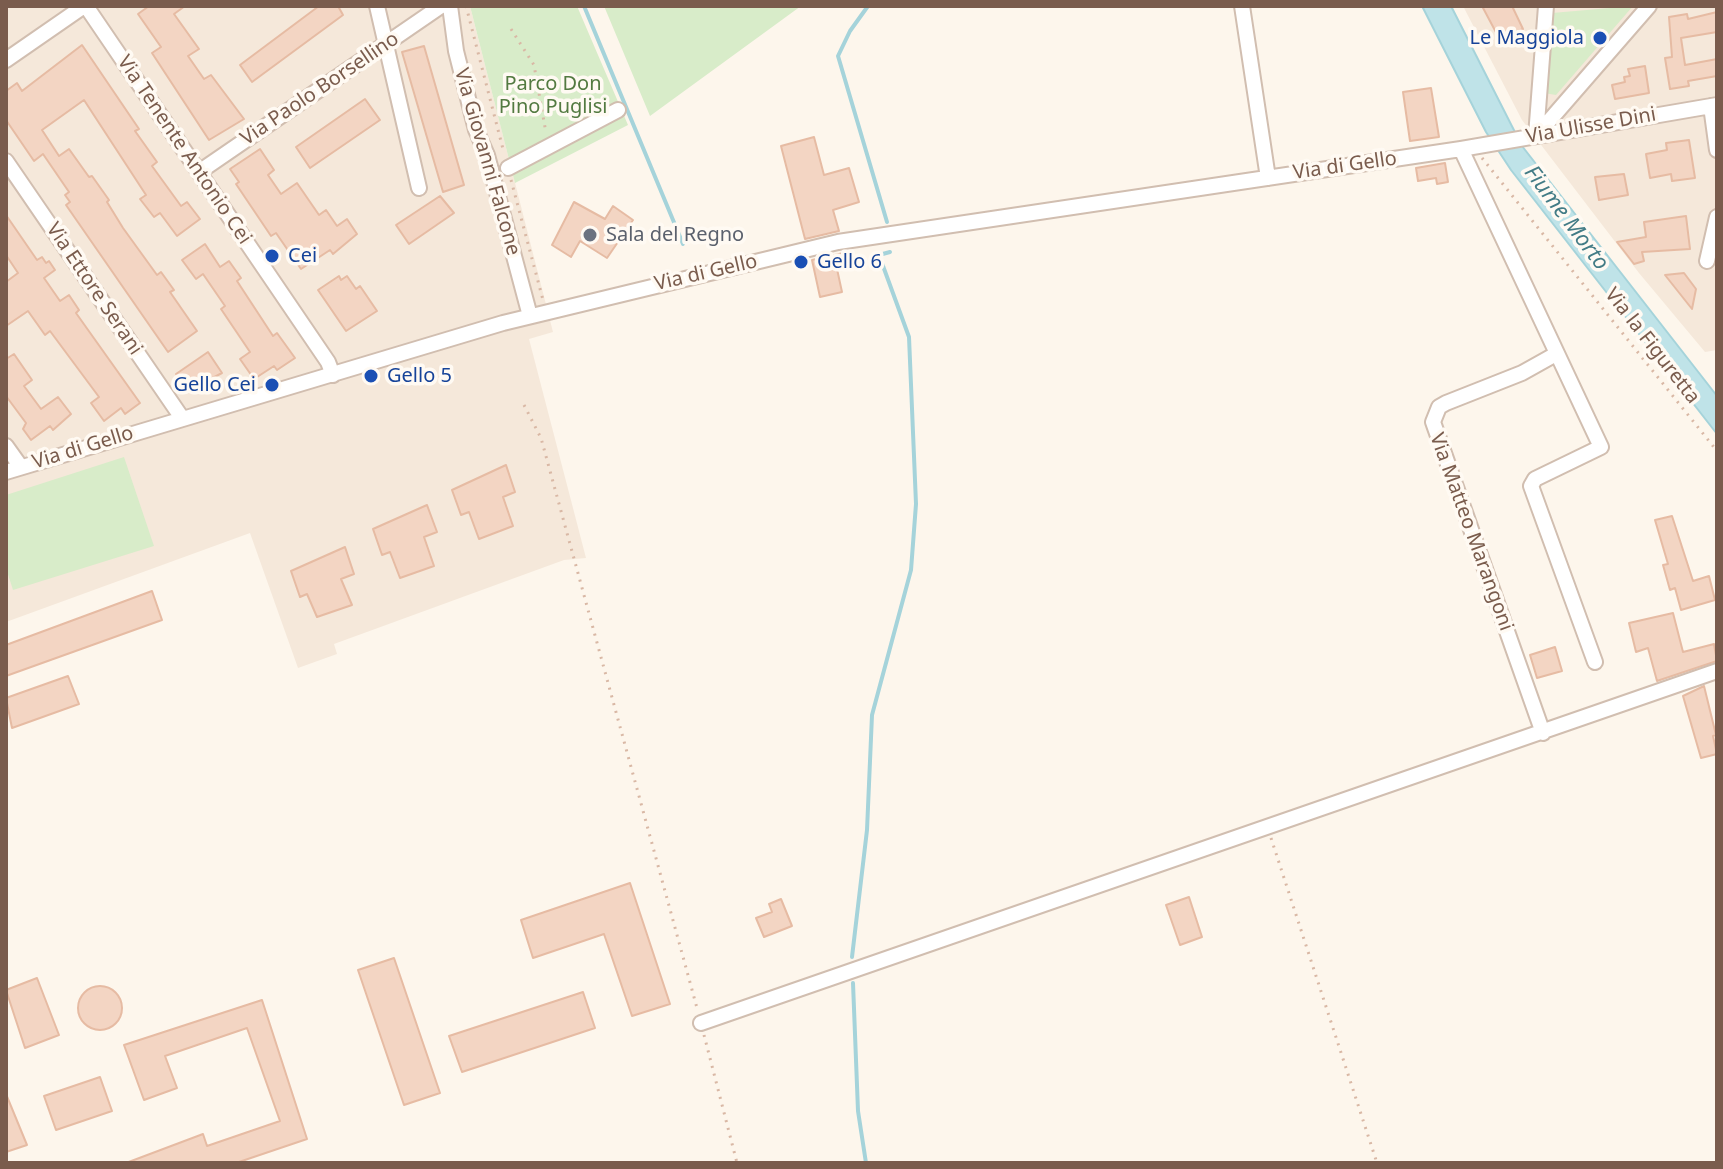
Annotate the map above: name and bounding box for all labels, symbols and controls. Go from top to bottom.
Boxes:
place label: Le Maggiola [1469,26,1584,50]
street label: Via Paolo Borsellino [236,27,404,151]
marker: Le Maggiola [1591,29,1609,47]
street label: Via Tenente Antonio Cei [112,51,256,249]
street label: Via Giovanni Falcone [449,66,525,258]
park label: Parco Don Pino Puglisi [499,72,607,119]
street label: Via Ulisse Dini [1524,103,1658,149]
street label: Via di Gello [1292,147,1398,185]
water label: Fiume Morto [1518,160,1614,276]
street label: Via Ettore Serani [41,218,147,360]
place label: Sala del Regno [606,223,744,247]
marker: Sala del Regno [581,226,599,244]
place label: Cei [288,244,317,268]
marker: Cei [263,247,281,265]
street label: Via di Gello [652,250,760,296]
place label: Gello 6 [817,250,882,274]
marker: Gello 6 [792,253,810,271]
street label: Via la Figuretta [1599,283,1705,409]
place label: Gello 5 [387,364,452,388]
marker: Gello 5 [362,367,380,385]
place label: Gello Cei [173,373,256,397]
marker: Gello Cei [263,376,281,394]
street label: Via di Gello [30,421,136,475]
street label: Via Matteo Marangoni [1424,430,1518,634]

